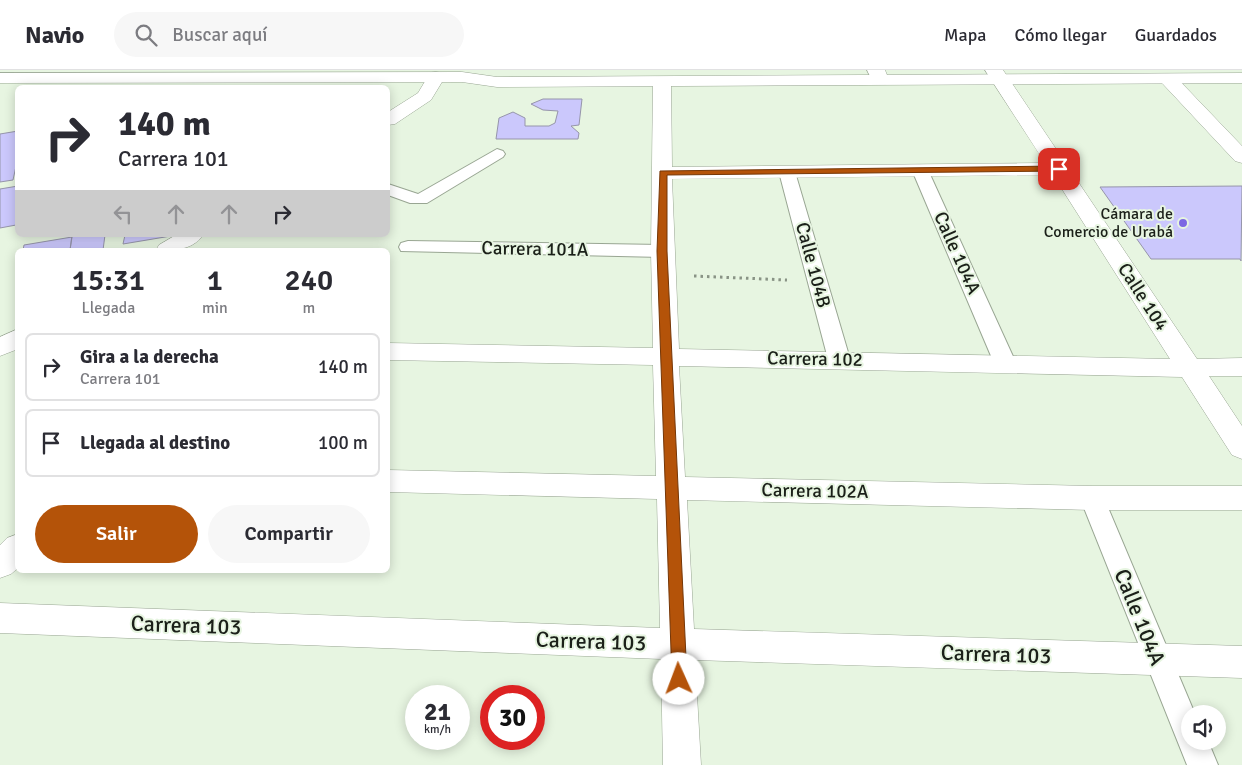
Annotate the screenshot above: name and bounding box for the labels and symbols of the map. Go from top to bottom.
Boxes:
pin [1038,148,1080,190]
place label: Cámara de Comercio de Urabá [1044,204,1173,242]
street label: Calle 104A [928,208,986,298]
marker: Cámara de Comercio de Urabá [1177,217,1189,229]
street label: Calle 104B [790,220,836,310]
street label: Carrera 101A [481,236,589,262]
street label: Calle 104 [1112,259,1174,335]
street label: Carrera 102 [767,346,863,372]
street label: Carrera 102A [761,478,869,504]
street label: Calle 104A [1108,565,1172,670]
street label: Carrera 103 [130,610,242,640]
street label: Carrera 103 [535,626,647,656]
street label: Carrera 103 [940,639,1052,669]
position arrow [652,652,704,704]
speed limit sign: 30 [480,685,545,750]

